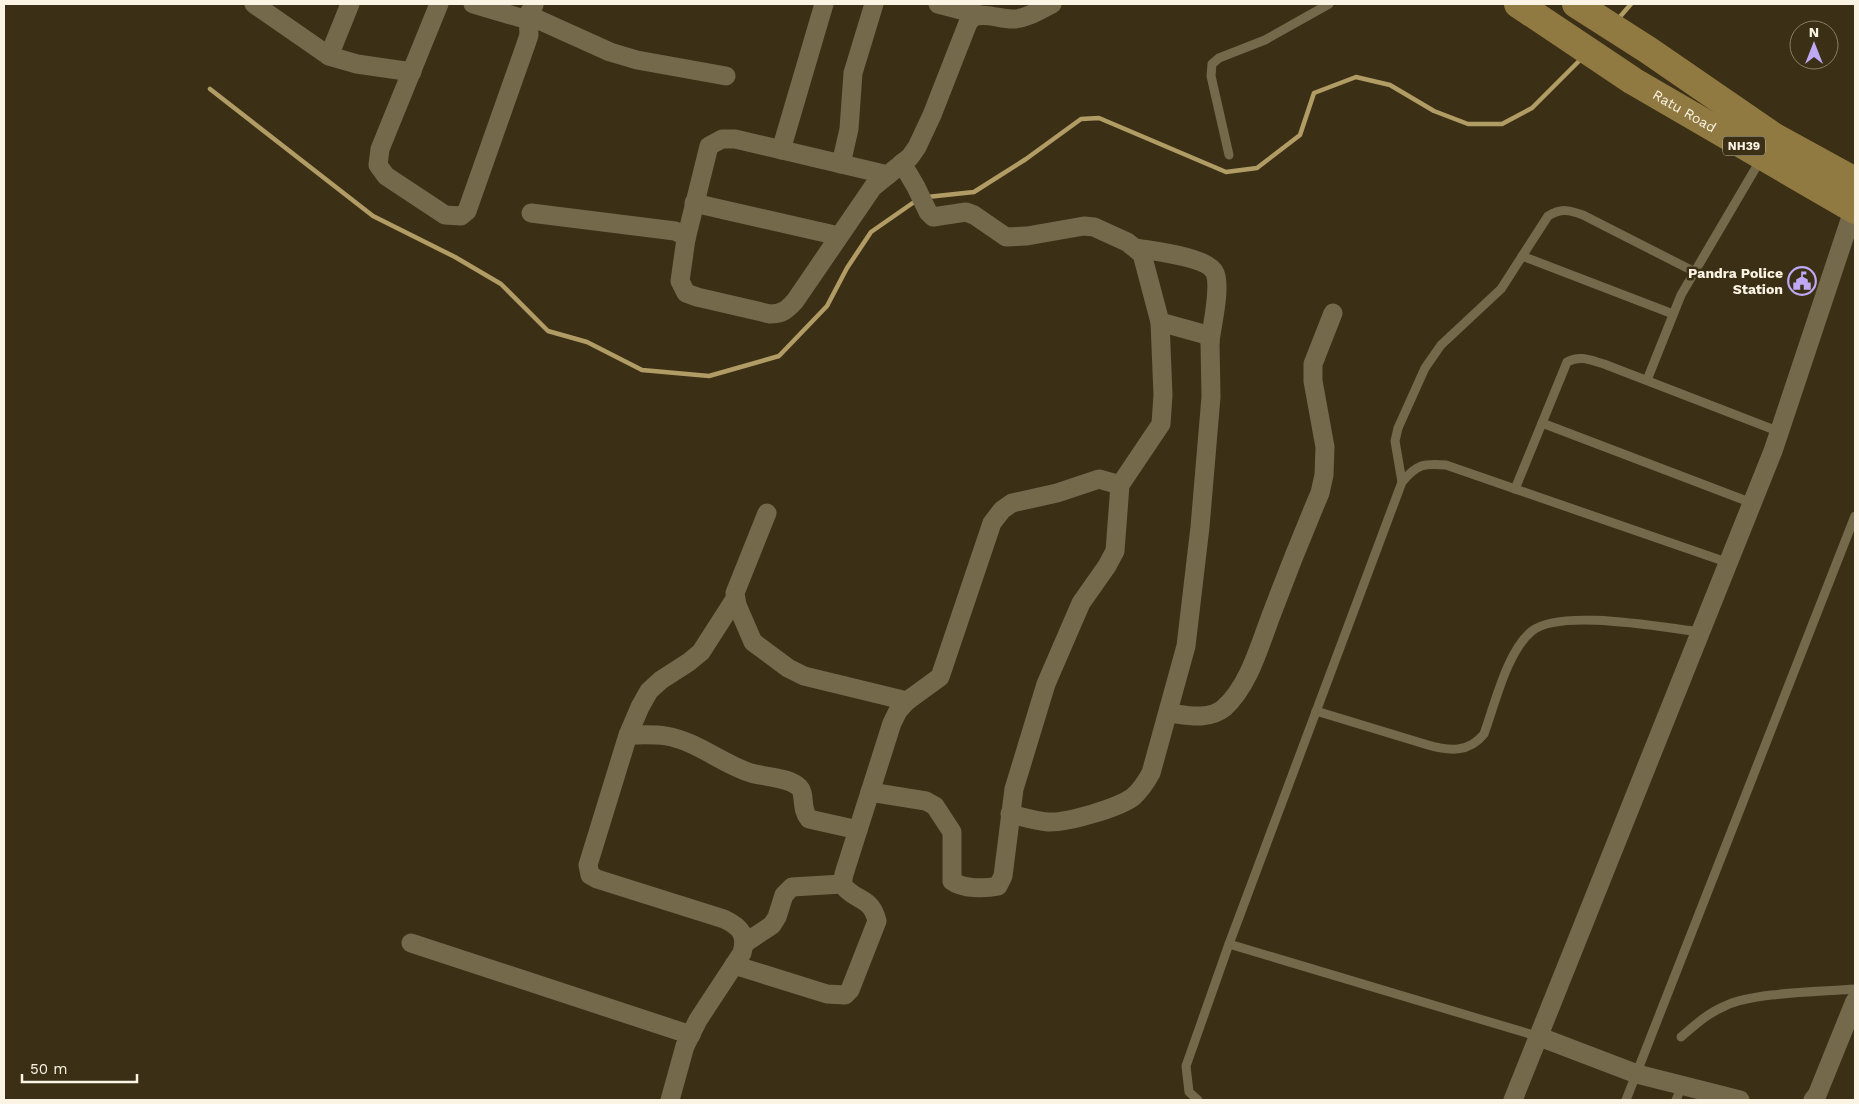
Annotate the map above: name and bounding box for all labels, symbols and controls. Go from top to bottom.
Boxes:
north arrow [1789,20,1839,70]
text: N [1809,24,1819,40]
street label: Ratu Road [1650,86,1719,136]
road number: NH39 [1723,136,1765,156]
place label: Pandra Police Station [1688,265,1783,297]
public building icon: Pandra Police Station [1787,266,1817,296]
scale bar [22,1052,138,1084]
text: 50 m [30,1060,67,1078]

